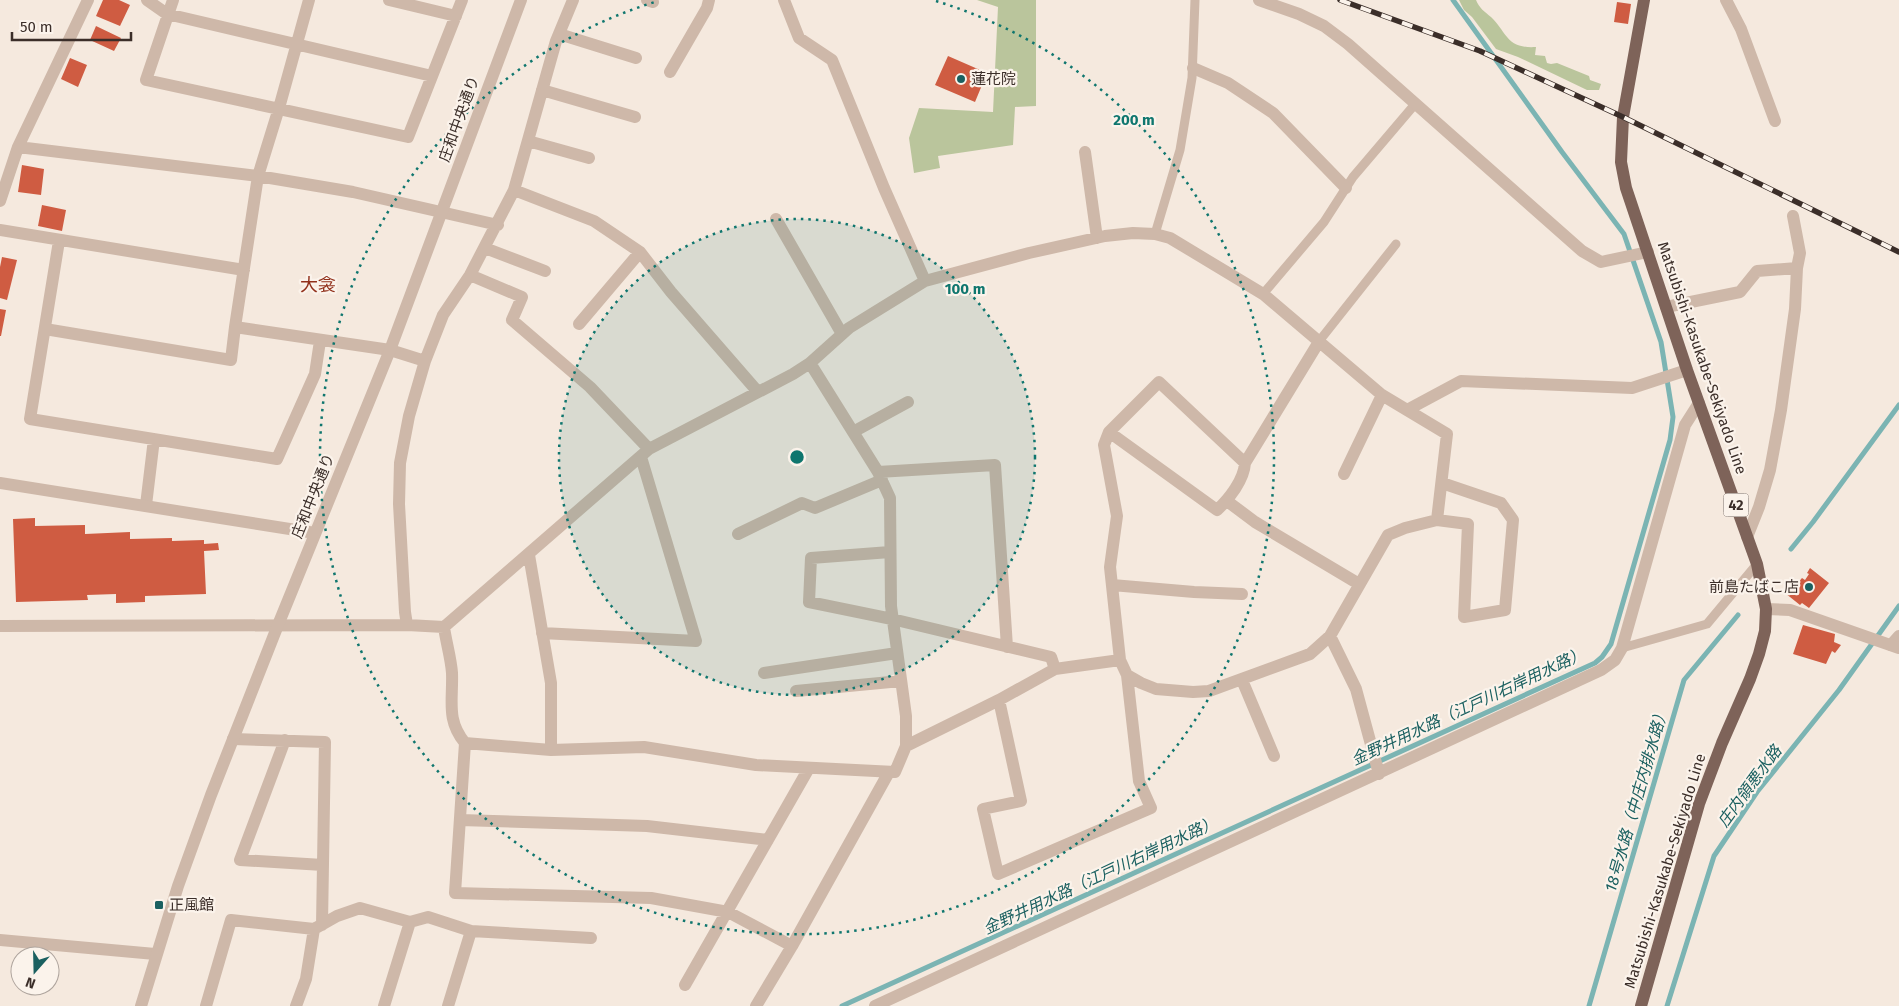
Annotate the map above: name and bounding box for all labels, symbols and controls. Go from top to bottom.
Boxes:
scale bar [12,10,131,42]
text: 50 m [20,18,53,36]
place label: 蓮花院 [971,70,1016,88]
marker: 蓮花院 [955,73,967,85]
street label: 庄和中央通り [435,74,483,164]
text: 200 m [1113,111,1155,129]
street label: Matsubishi-Kasukabe-Sekiyado Line [1654,239,1750,477]
district label: 大衾 [300,274,336,296]
text: 100 m [945,280,985,298]
centre of rings [788,448,806,466]
street label: 庄和中央通り [288,451,338,541]
road number: 42 [1724,494,1748,516]
place label: 前島たばこ店 [1709,578,1799,596]
marker: 前島たばこ店 [1803,581,1815,593]
water label: 金野井用水路（江戸川右岸用水路） [1348,644,1588,769]
water label: 18号水路（中庄内排水路） [1601,704,1672,894]
water label: 庄内領悪水路 [1714,740,1786,831]
street label: Matsubishi-Kasukabe-Sekiyado Line [1621,751,1709,991]
water label: 金野井用水路（江戸川右岸用水路） [980,813,1220,938]
place label: 正風館 [169,896,214,914]
marker: 正風館 [153,899,165,911]
north arrow [10,946,60,996]
text: N [23,973,38,992]

